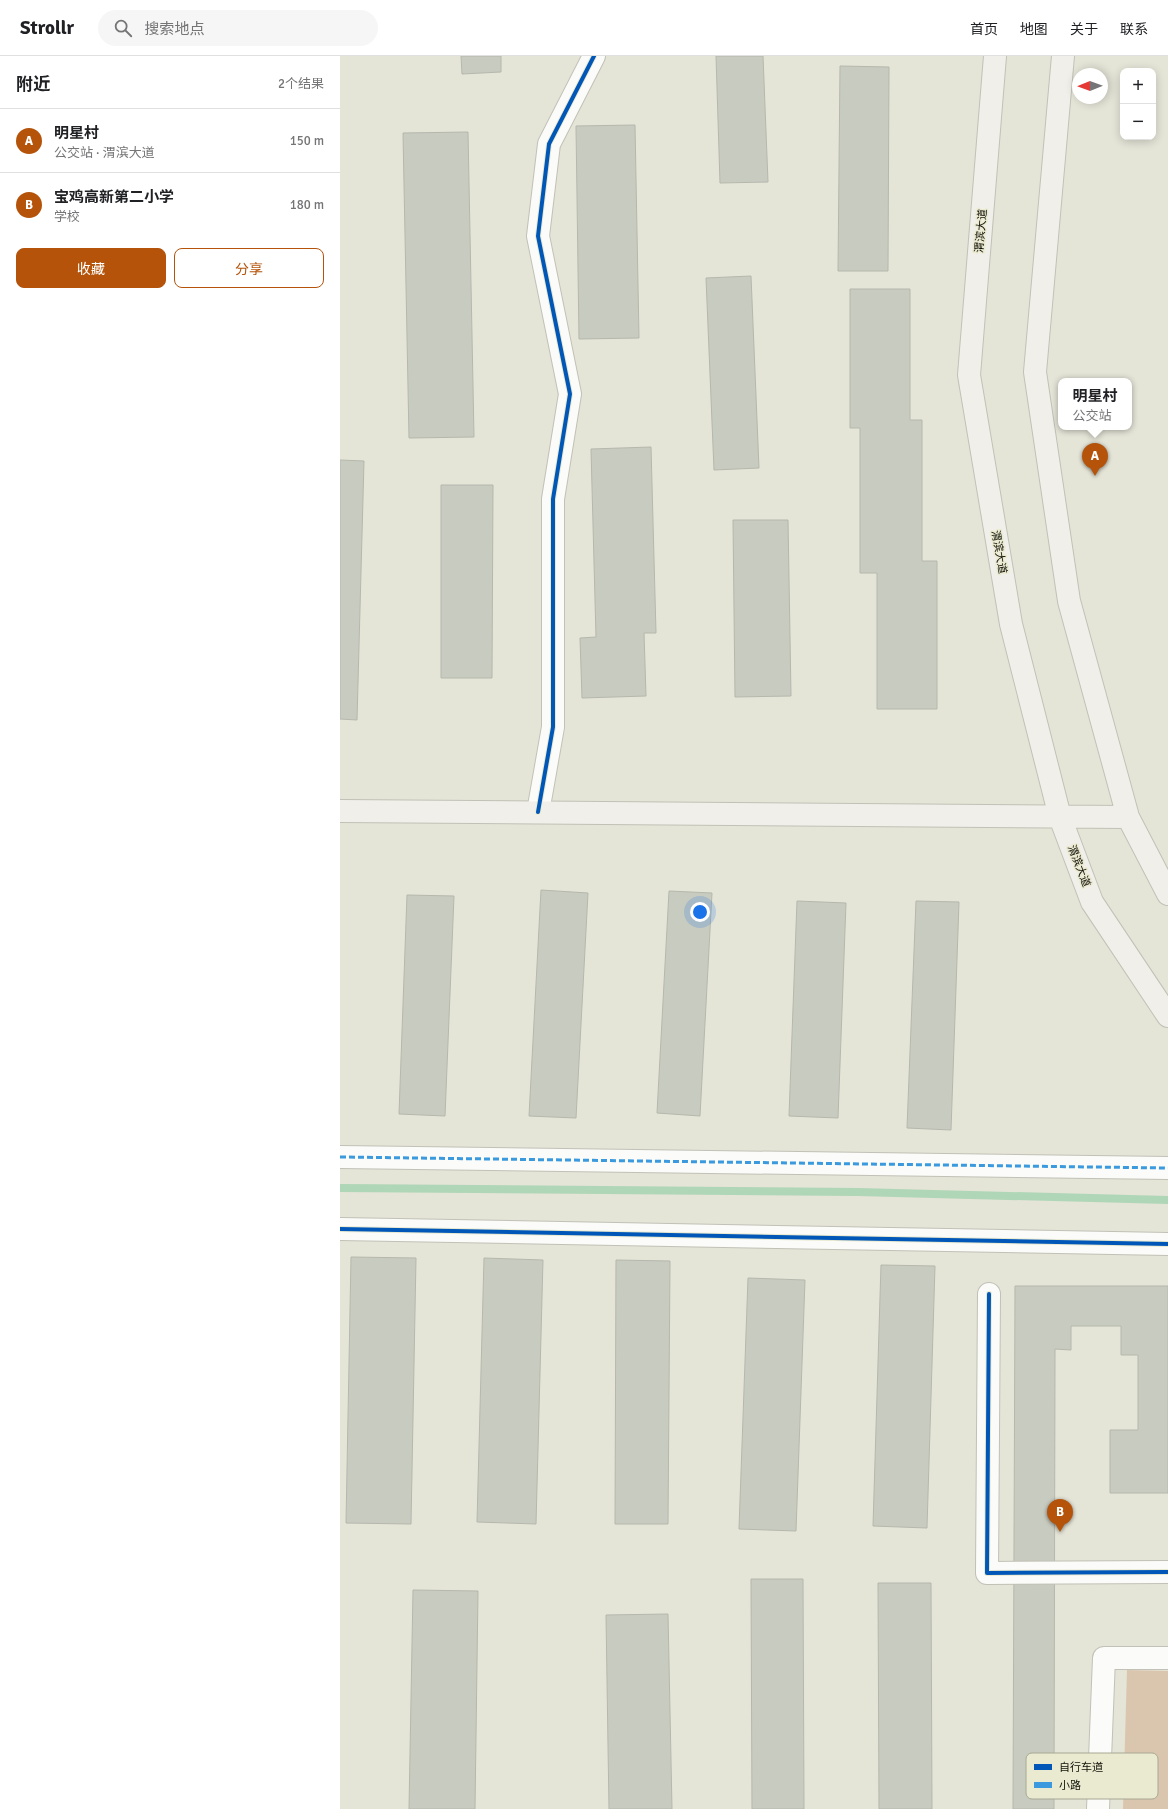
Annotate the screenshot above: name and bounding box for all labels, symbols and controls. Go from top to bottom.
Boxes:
search box [98,10,378,46]
text: Strollr [20,16,74,40]
icon: search [112,17,134,39]
text: 搜索地点 [144,20,204,38]
text: 首页 [970,21,998,38]
text: 地图 [1020,21,1048,38]
text: 关于 [1070,21,1098,38]
text: 联系 [1120,21,1148,38]
north arrow [1072,68,1108,104]
map controls [1120,68,1156,140]
button: + [1120,68,1156,104]
text: 附近 [16,74,50,95]
text: 2个结果 [278,76,324,92]
button: − [1120,104,1156,140]
text: 明星村 [54,124,99,142]
text: A [25,133,33,149]
text: 150 m [290,133,324,149]
text: 公交站 · 渭滨大道 [54,145,155,161]
text: 宝鸡高新第二小学 [54,188,174,206]
text: B [25,197,33,213]
text: 180 m [290,197,324,213]
text: 学校 [54,209,80,225]
street label: 渭滨大道 [973,209,989,253]
button: 收藏 [16,248,166,288]
button: 分享 [174,248,324,288]
popup [1058,378,1132,430]
text: 明星村 [1072,387,1118,405]
text: 公交站 [1072,408,1112,424]
pin: A [1082,443,1108,476]
street label: 渭滨大道 [989,529,1009,575]
street label: 渭滨大道 [1065,843,1093,889]
your location [690,902,710,922]
pin: B [1047,1499,1073,1532]
legend [1026,1753,1158,1799]
text: 自行车道 [1059,1761,1103,1774]
text: 小路 [1059,1779,1081,1792]

